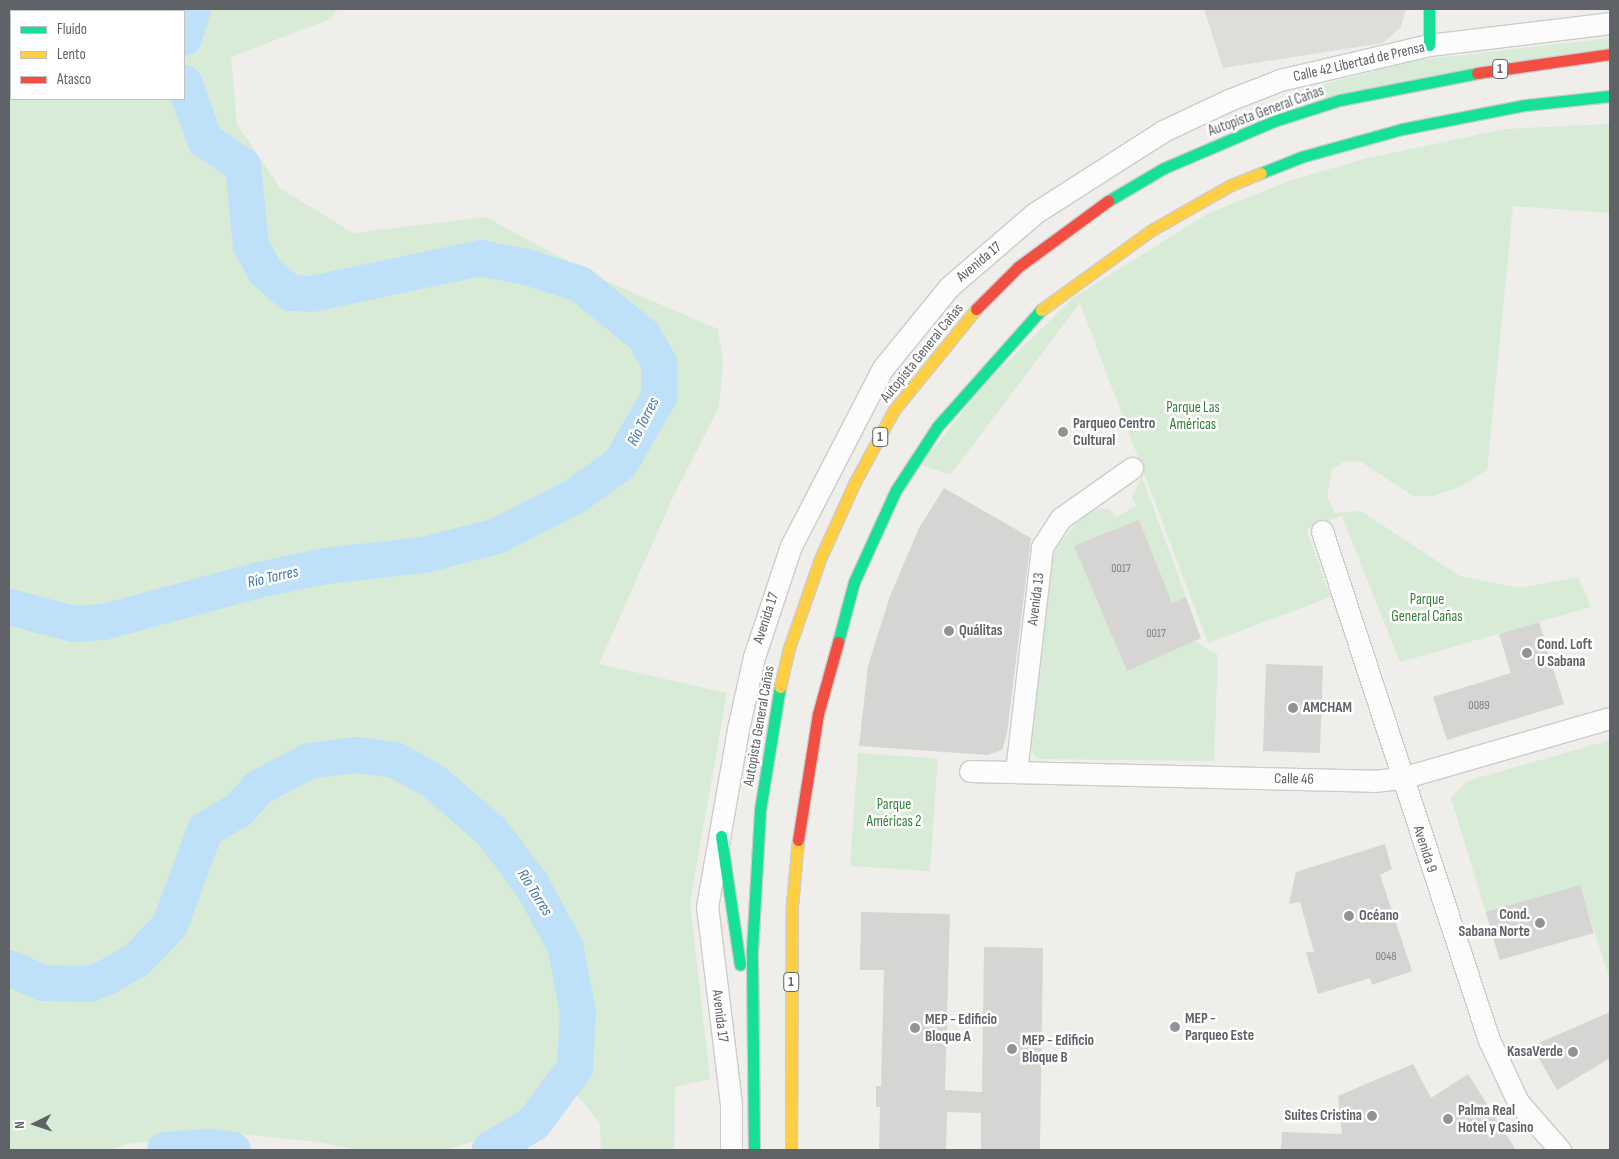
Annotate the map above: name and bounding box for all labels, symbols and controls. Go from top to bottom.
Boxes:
legend [10,10,185,100]
text: Fluido [57,20,87,39]
street label: Calle 42 Libertad de Prensa [1292,38,1426,86]
text: Lento [57,45,86,64]
road number: 1 [1491,58,1509,80]
text: Atasco [57,70,91,89]
street label: Autopista General Cañas [1206,82,1326,140]
street label: Avenida 17 [953,238,1005,286]
street label: Autopista General Cañas [877,300,967,406]
water label: Río Torres [624,395,664,449]
park label: Parque Las Américas [1166,398,1220,433]
place label: Parqueo Centro Cultural [1073,414,1155,449]
road number: 1 [871,426,889,448]
marker: Parqueo Centro Cultural [1057,426,1069,438]
house number: 0017 [1111,562,1131,576]
water label: Río Torres [246,563,300,593]
street label: Avenida 13 [1024,572,1048,626]
street label: Avenida 17 [749,590,783,646]
park label: Parque General Cañas [1391,590,1463,625]
place label: Quálitas [959,622,1003,640]
marker: Quálitas [943,625,955,637]
house number: 0017 [1146,627,1166,641]
place label: Cond. Loft U Sabana [1537,635,1592,670]
marker: Cond. Loft U Sabana [1521,647,1533,659]
street label: Autopista General Cañas [740,664,778,788]
place label: AMCHAM [1303,699,1352,717]
house number: 0089 [1468,699,1490,713]
marker: AMCHAM [1287,702,1299,714]
street label: Calle 46 [1274,770,1314,788]
park label: Parque Américas 2 [867,795,921,830]
street label: Avenida 9 [1409,823,1441,875]
water label: Río Torres [512,866,556,920]
place label: Cond. Sabana Norte [1459,905,1530,940]
place label: Océano [1359,907,1399,925]
marker: Océano [1343,910,1355,922]
marker: Cond. Sabana Norte [1534,917,1546,929]
house number: 0048 [1375,950,1397,964]
road number: 1 [782,970,800,994]
street label: Avenida 17 [708,989,732,1043]
place label: MEP - Parqueo Este [1185,1009,1254,1044]
place label: MEP - Edificio Bloque A [925,1010,997,1045]
marker: MEP - Parqueo Este [1169,1021,1181,1033]
marker: MEP - Edificio Bloque A [909,1022,921,1034]
place label: MEP - Edificio Bloque B [1022,1031,1094,1066]
marker: MEP - Edificio Bloque B [1006,1043,1018,1055]
place label: KasaVerde [1507,1043,1563,1061]
marker: KasaVerde [1567,1046,1579,1058]
north arrow [10,1099,60,1149]
place label: Palma Real Hotel y Casino [1458,1101,1533,1136]
place label: Suites Cristina [1284,1107,1362,1125]
marker: Suites Cristina [1366,1110,1378,1122]
marker: Palma Real Hotel y Casino [1442,1113,1454,1125]
text: N [11,1121,28,1129]

